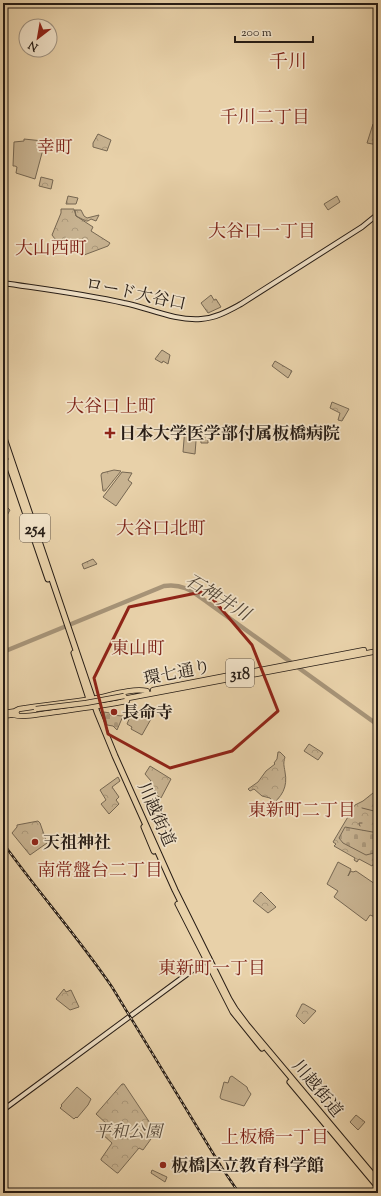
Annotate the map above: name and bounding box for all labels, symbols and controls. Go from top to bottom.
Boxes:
north arrow [18,18,58,58]
scale bar [235,18,313,44]
text: 200 m [241,24,272,42]
text: N [25,36,42,55]
district label: 千川 [269,50,307,77]
district label: 千川二丁目 [220,106,310,132]
district label: 幸町 [37,136,73,162]
district label: 大谷口一丁目 [208,220,316,246]
district label: 大山西町 [15,237,87,263]
street label: ロード大谷口 [83,273,188,317]
district label: 大谷口上町 [66,395,156,421]
place label: 日本大学医学部付属板橋病院 [119,423,340,447]
marker: 日本大学医学部付属板橋病院 [104,427,116,439]
road number: 254 [20,514,50,542]
district label: 大谷口北町 [116,517,206,543]
water label: 石神井川 [179,569,256,629]
district label: 東山町 [111,637,165,663]
street label: 環七通り [142,656,213,692]
road number: 318 [226,659,254,687]
place label: 長命寺 [122,702,173,726]
marker: 長命寺 [109,707,119,717]
street label: 川越街道 [130,779,180,851]
district label: 東新町二丁目 [248,799,356,825]
place label: 天祖神社 [43,832,111,856]
marker: 天祖神社 [30,837,40,847]
district label: 南常盤台二丁目 [37,859,163,885]
district label: 東新町一丁目 [158,957,266,983]
street label: 川越街道 [285,1056,348,1123]
park label: 平和公園 [94,1121,165,1145]
district label: 上板橋一丁目 [221,1126,329,1152]
place label: 板橋区立教育科学館 [171,1155,324,1179]
marker: 板橋区立教育科学館 [158,1160,168,1170]

